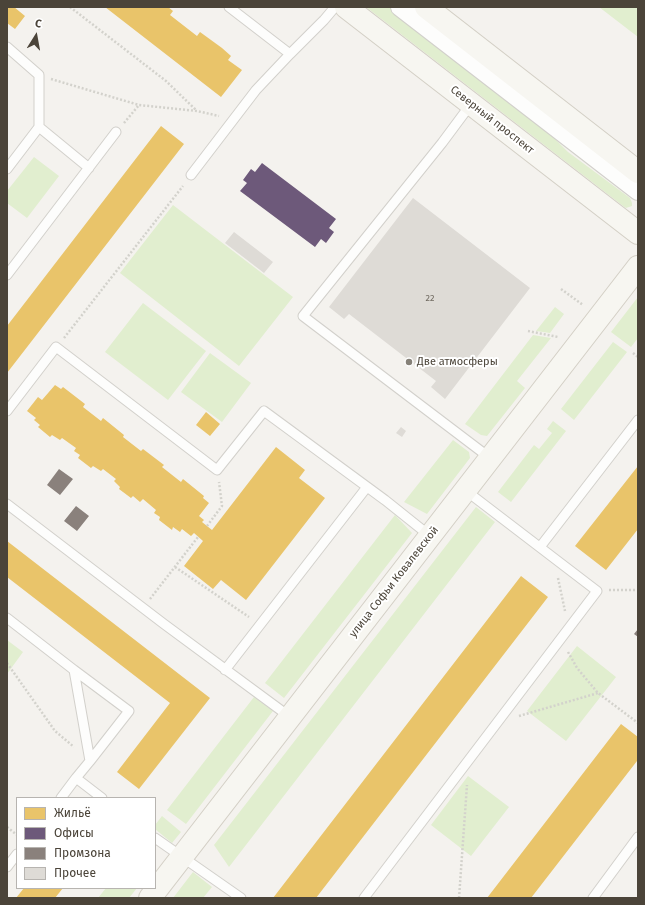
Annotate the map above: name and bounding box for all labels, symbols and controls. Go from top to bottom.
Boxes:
north arrow [16,16,56,56]
text: С [34,17,43,31]
street label: Северный проспект [448,83,536,157]
house number: 22 [426,293,434,303]
place label: Две атмосферы [417,355,498,369]
marker: Две атмосферы [404,357,414,367]
street label: улица Софьи Ковалевской [347,524,441,640]
legend [16,797,156,889]
text: Жильё [54,806,91,820]
text: Офисы [54,826,94,840]
text: Промзона [54,846,111,860]
text: Прочее [54,866,96,880]

